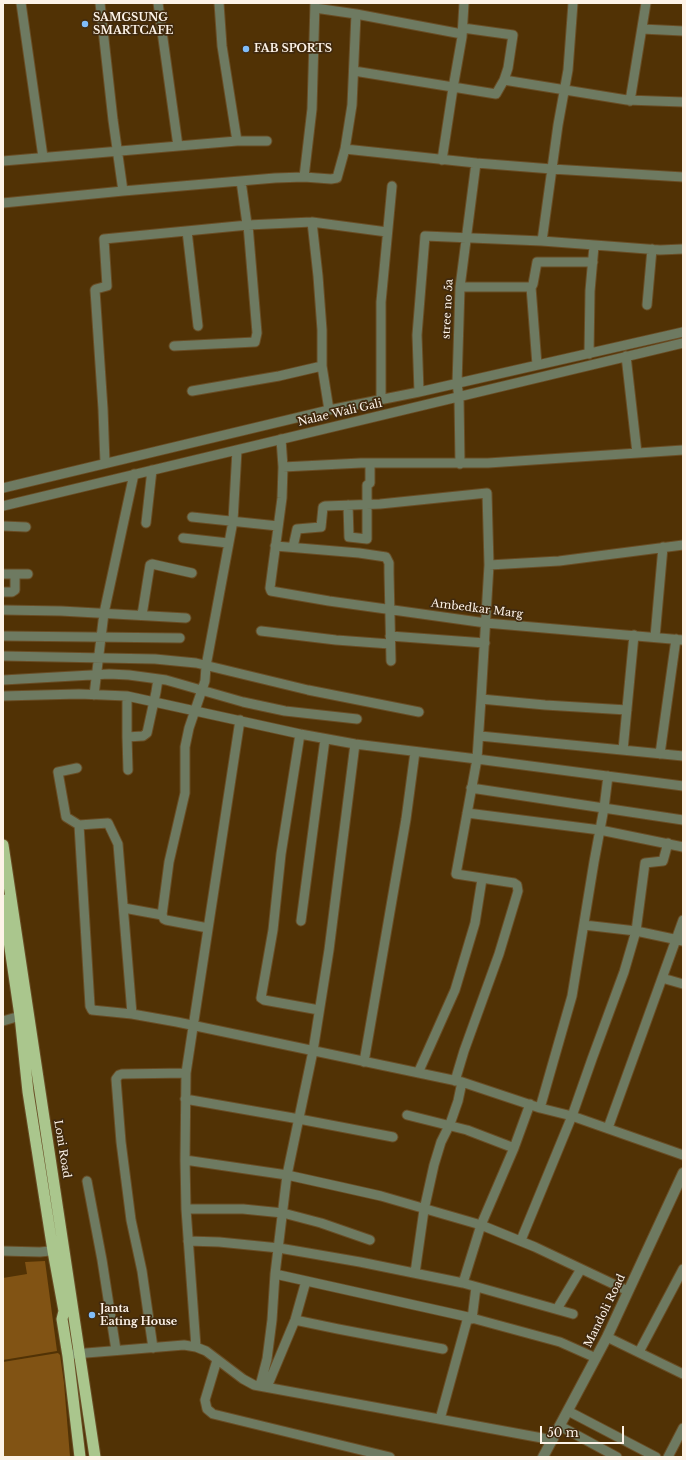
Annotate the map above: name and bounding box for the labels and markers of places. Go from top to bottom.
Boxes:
place label: SAMGSUNG SMARTCAFE [93,11,173,37]
marker: SAMGSUNG SMARTCAFE [80,19,90,29]
place label: FAB SPORTS [254,42,332,56]
marker: FAB SPORTS [241,44,251,54]
place label: Janta Eating House [100,1302,177,1328]
marker: Janta Eating House [87,1310,97,1320]

